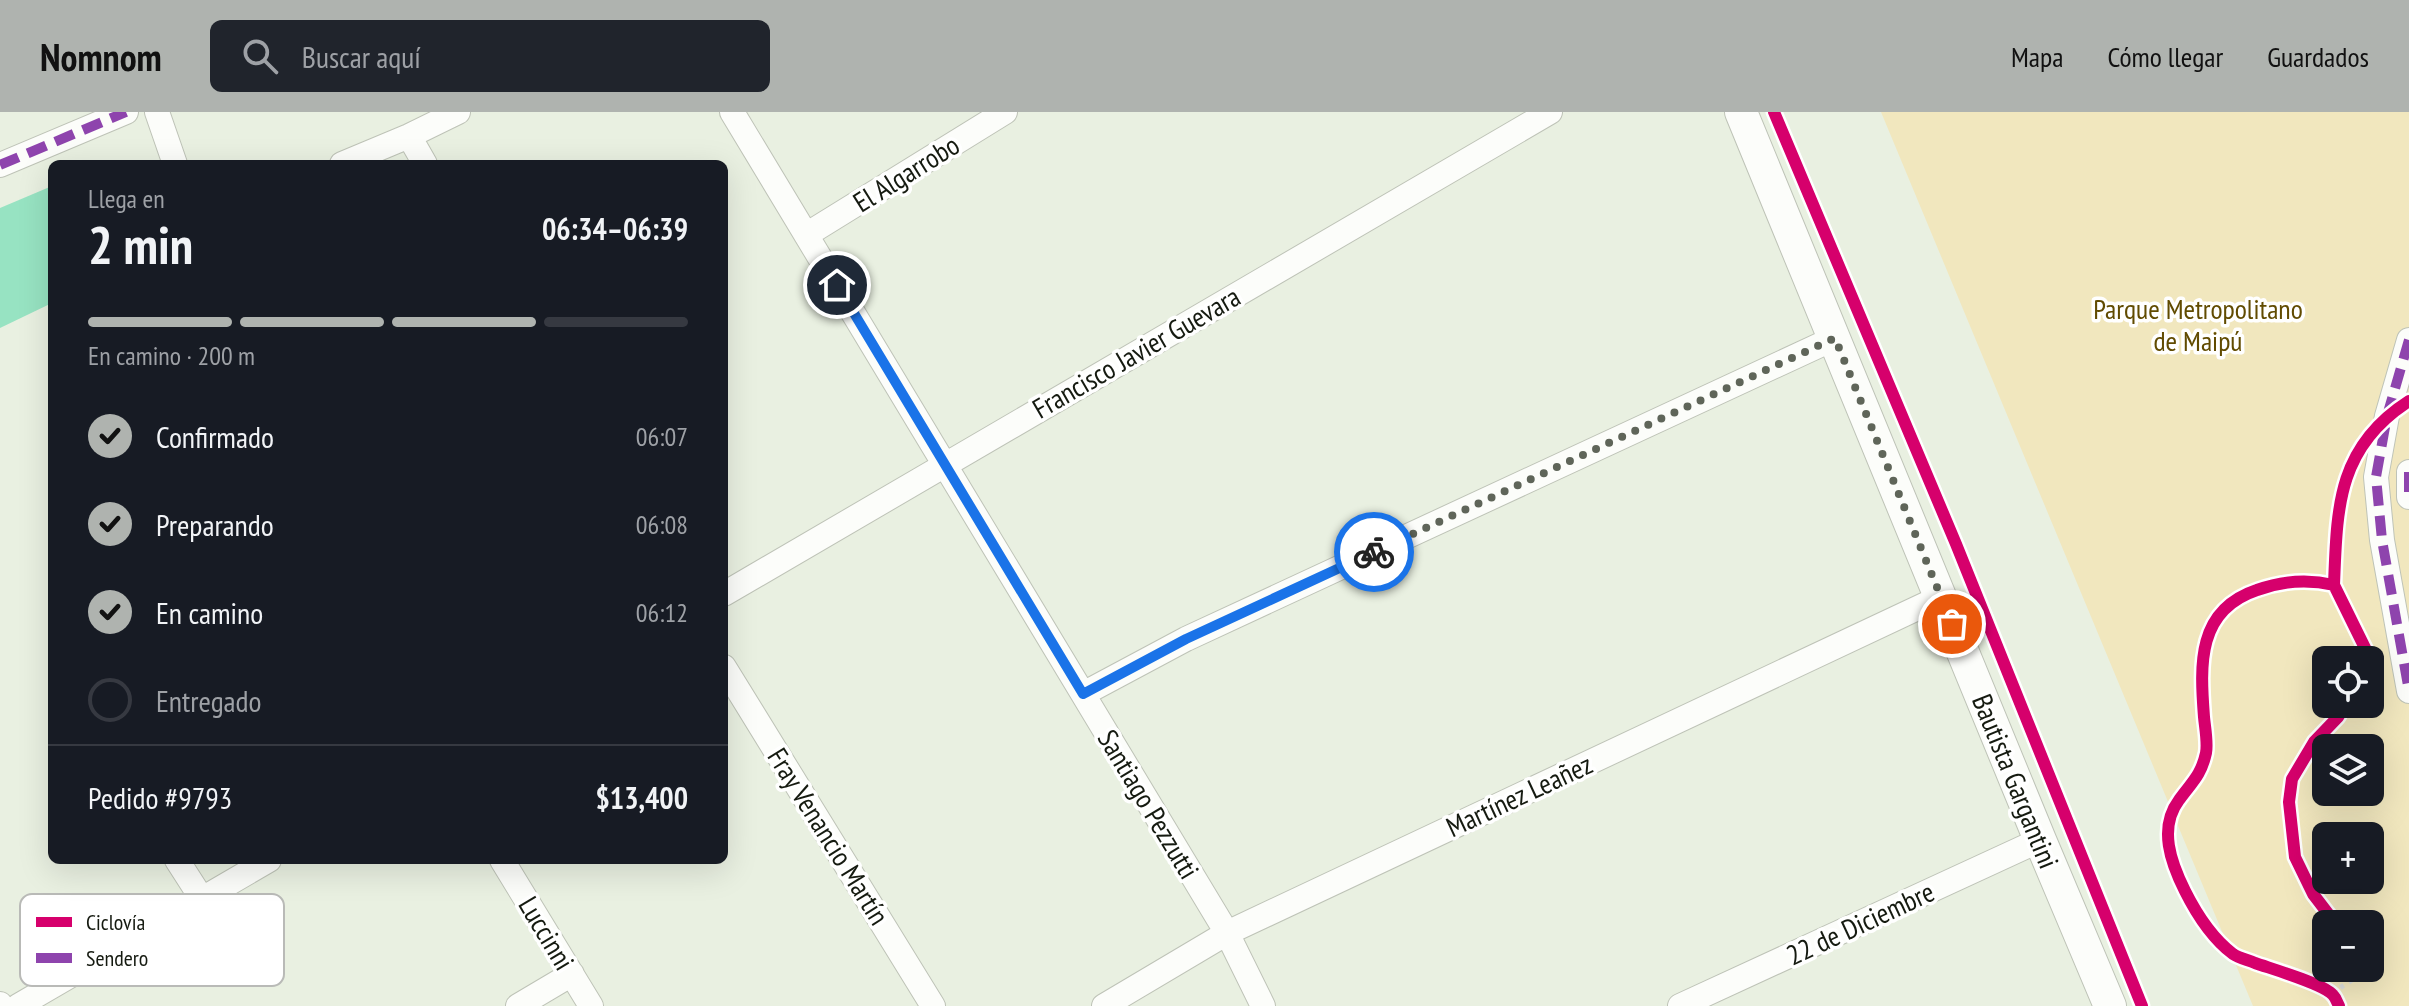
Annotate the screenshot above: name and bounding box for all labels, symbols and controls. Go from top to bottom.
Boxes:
search box [210,20,770,92]
text: Nomnom [40,32,162,81]
icon: search [238,34,282,78]
text: Buscar aquí [302,37,421,76]
text: Mapa [2011,38,2063,75]
text: Cómo llegar [2107,38,2223,75]
text: Guardados [2267,38,2369,75]
street label: El Algarrobo [846,126,966,220]
text: Llega en [88,182,165,215]
text: 06:34–06:39 [542,209,688,248]
text: 2 min [88,211,193,278]
pin [803,251,871,319]
icon: home [815,263,859,307]
street label: Francisco Javier Guevara [1026,278,1246,426]
park label: Parque Metropolitano de Maipú [2093,290,2303,359]
text: En camino · 200 m [88,339,255,372]
icon: check [88,414,132,458]
text: Confirmado [156,417,274,456]
text: 06:07 [636,420,688,453]
icon: check [88,502,132,546]
text: Preparando [156,505,274,544]
text: 06:08 [636,508,688,541]
courier [1334,512,1414,592]
icon: bike [1352,530,1396,574]
icon: check [88,590,132,634]
pin [1918,590,1986,658]
text: En camino [156,593,263,632]
text: 06:12 [636,596,688,629]
icon: bag [1930,602,1974,646]
map controls [2312,646,2384,982]
button: locate [2312,646,2384,718]
text: Entregado [156,681,262,720]
street label: Bautista Gargantini [1964,688,2068,874]
street label: Santiago Pezzutti [1090,723,1208,885]
button: layers [2312,734,2384,806]
street label: Fray Venancio Martín [760,741,898,931]
street label: Martínez Leañez [1440,745,1598,845]
text: Pedido #9793 [88,778,232,817]
text: $13,400 [595,778,688,817]
button: + [2312,822,2384,894]
street label: 22 de Diciembre [1780,873,1940,973]
street label: Luccinni [511,889,583,977]
legend [20,894,284,986]
text: Ciclovía [86,908,145,936]
button: − [2312,910,2384,982]
text: Sendero [86,944,148,972]

